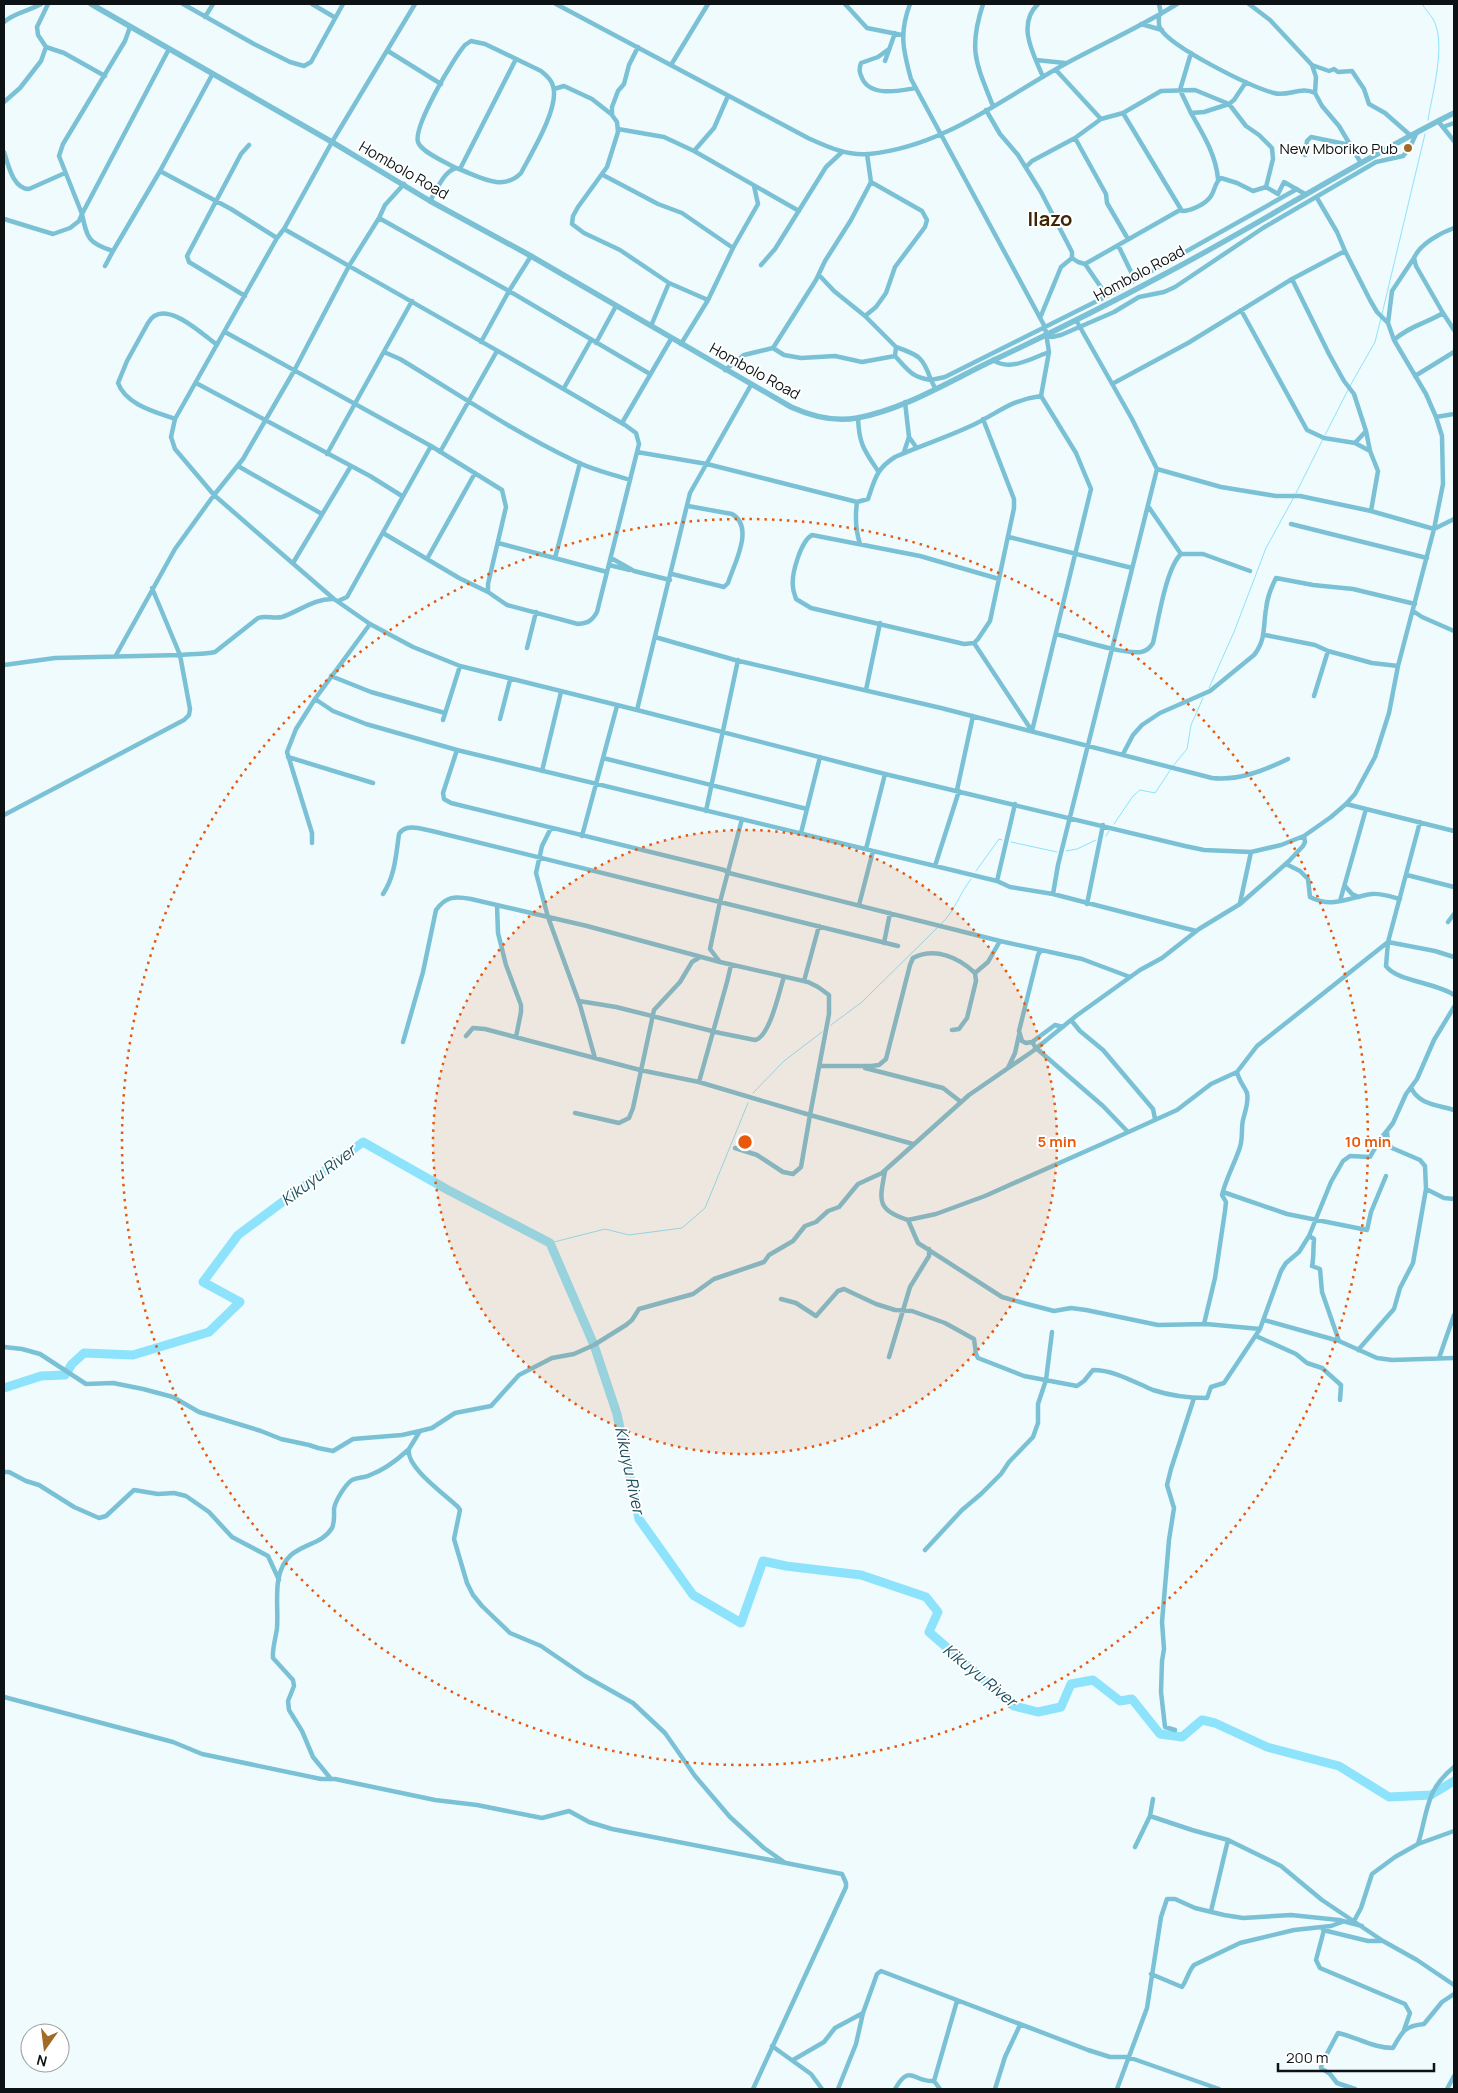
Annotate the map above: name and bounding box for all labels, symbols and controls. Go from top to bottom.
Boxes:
street label: Hombolo Road [355,136,453,204]
place label: New Mboriko Pub [1279,138,1398,159]
marker: New Mboriko Pub [1402,142,1414,154]
district label: Ilazo [1028,205,1072,232]
street label: Hombolo Road [1090,240,1188,306]
street label: Hombolo Road [706,337,804,405]
text: 5 min [1038,1131,1076,1152]
text: 10 min [1345,1131,1391,1152]
centre of rings [736,1133,754,1151]
water label: Kikuyu River [276,1138,362,1210]
water label: Kikuyu River [610,1424,650,1518]
water label: Kikuyu River [939,1639,1023,1713]
north arrow [20,2023,70,2073]
scale bar [1278,2040,1434,2072]
text: 200 m [1286,2047,1329,2068]
text: N [35,2051,49,2072]

